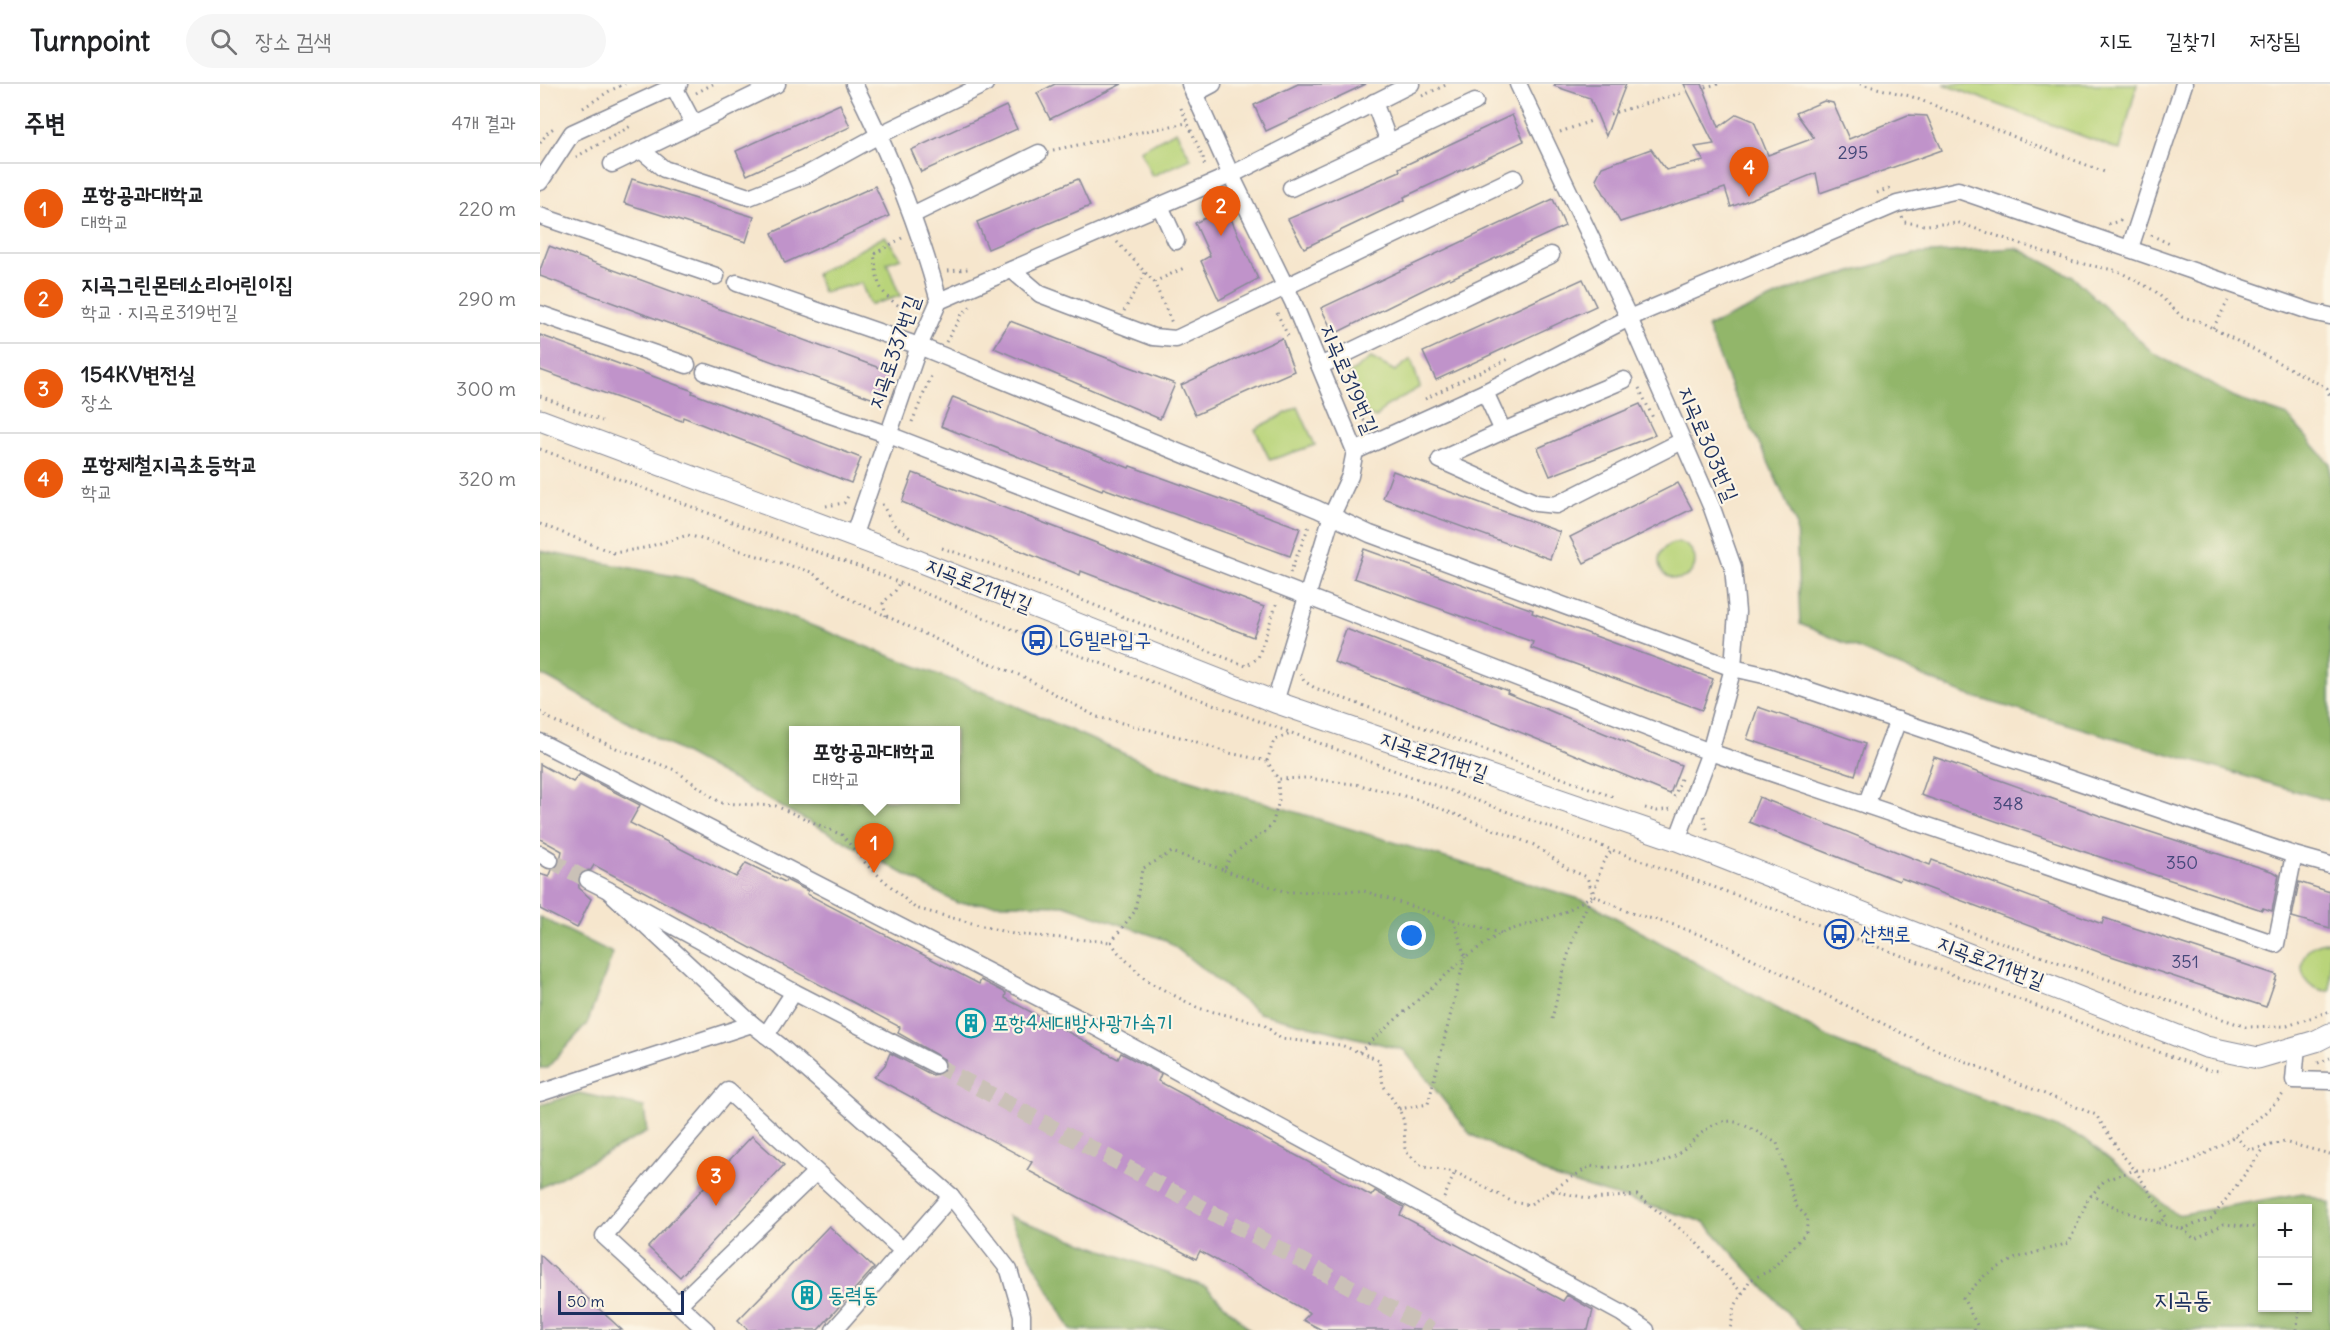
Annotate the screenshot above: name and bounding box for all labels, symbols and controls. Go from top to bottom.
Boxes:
search box [186,14,606,68]
text: Turnpoint [30,23,150,59]
icon: search [207,25,240,58]
text: 장소 검색 [255,27,331,55]
text: 지도 [2099,27,2133,54]
text: 길찾기 [2166,27,2216,54]
text: 저장됨 [2249,27,2300,54]
text: 주변 [24,106,66,139]
text: 4개 결과 [451,110,516,135]
house number: 295 [1838,141,1868,164]
pin: 4 [1730,147,1768,197]
text: 포항공과대학교 [81,180,205,208]
pin: 2 [1202,186,1240,236]
text: 1 [40,196,47,221]
text: 220 m [459,196,516,221]
text: 대학교 [81,209,129,234]
text: 지곡그린몬테소리어린이집 [81,270,293,298]
text: 2 [38,286,49,311]
text: 290 m [458,286,516,311]
street label: 지곡로337번길 [861,291,926,412]
text: 학교 · 지곡로319번길 [81,299,238,324]
street label: 지곡로319번길 [1314,320,1385,438]
text: 154KV변전실 [81,360,196,388]
text: 3 [38,376,49,401]
text: 300 m [456,376,516,401]
street label: 지곡로303번길 [1672,382,1745,505]
text: 장소 [81,389,113,414]
text: 포항제철지곡초등학교 [81,450,258,478]
text: 4 [38,466,49,491]
text: 320 m [458,466,516,491]
text: 학교 [81,479,113,504]
street label: 지곡로211번길 [922,551,1037,618]
bus stop icon: LG빌라입구 [1021,624,1053,656]
place label: LG빌라입구 [1058,626,1151,653]
street label: 지곡로211번길 [1376,724,1492,787]
popup [789,726,960,804]
text: 포항공과대학교 [813,737,936,765]
text: 대학교 [813,766,861,791]
house number: 348 [1993,792,2024,815]
pin: 1 [854,824,894,873]
house number: 350 [2166,851,2198,874]
bus stop icon: 산책로 [1823,918,1855,950]
place label: 산책로 [1860,920,1911,947]
your location [1397,921,1426,950]
street label: 지곡로211번길 [1934,929,2049,994]
house number: 351 [2171,950,2199,973]
building icon: 포항4세대방사광가속기 [955,1007,987,1039]
place label: 포항4세대방사광가속기 [992,1009,1173,1036]
pin: 3 [696,1156,735,1206]
map controls [2258,1204,2312,1312]
button: + [2258,1204,2312,1258]
button: − [2258,1258,2312,1312]
building icon: 동력동 [791,1279,823,1311]
place label: 동력동 [828,1281,879,1308]
district label: 지곡동 [2154,1284,2212,1314]
scale bar [558,1288,684,1316]
text: 50 m [567,1291,605,1311]

